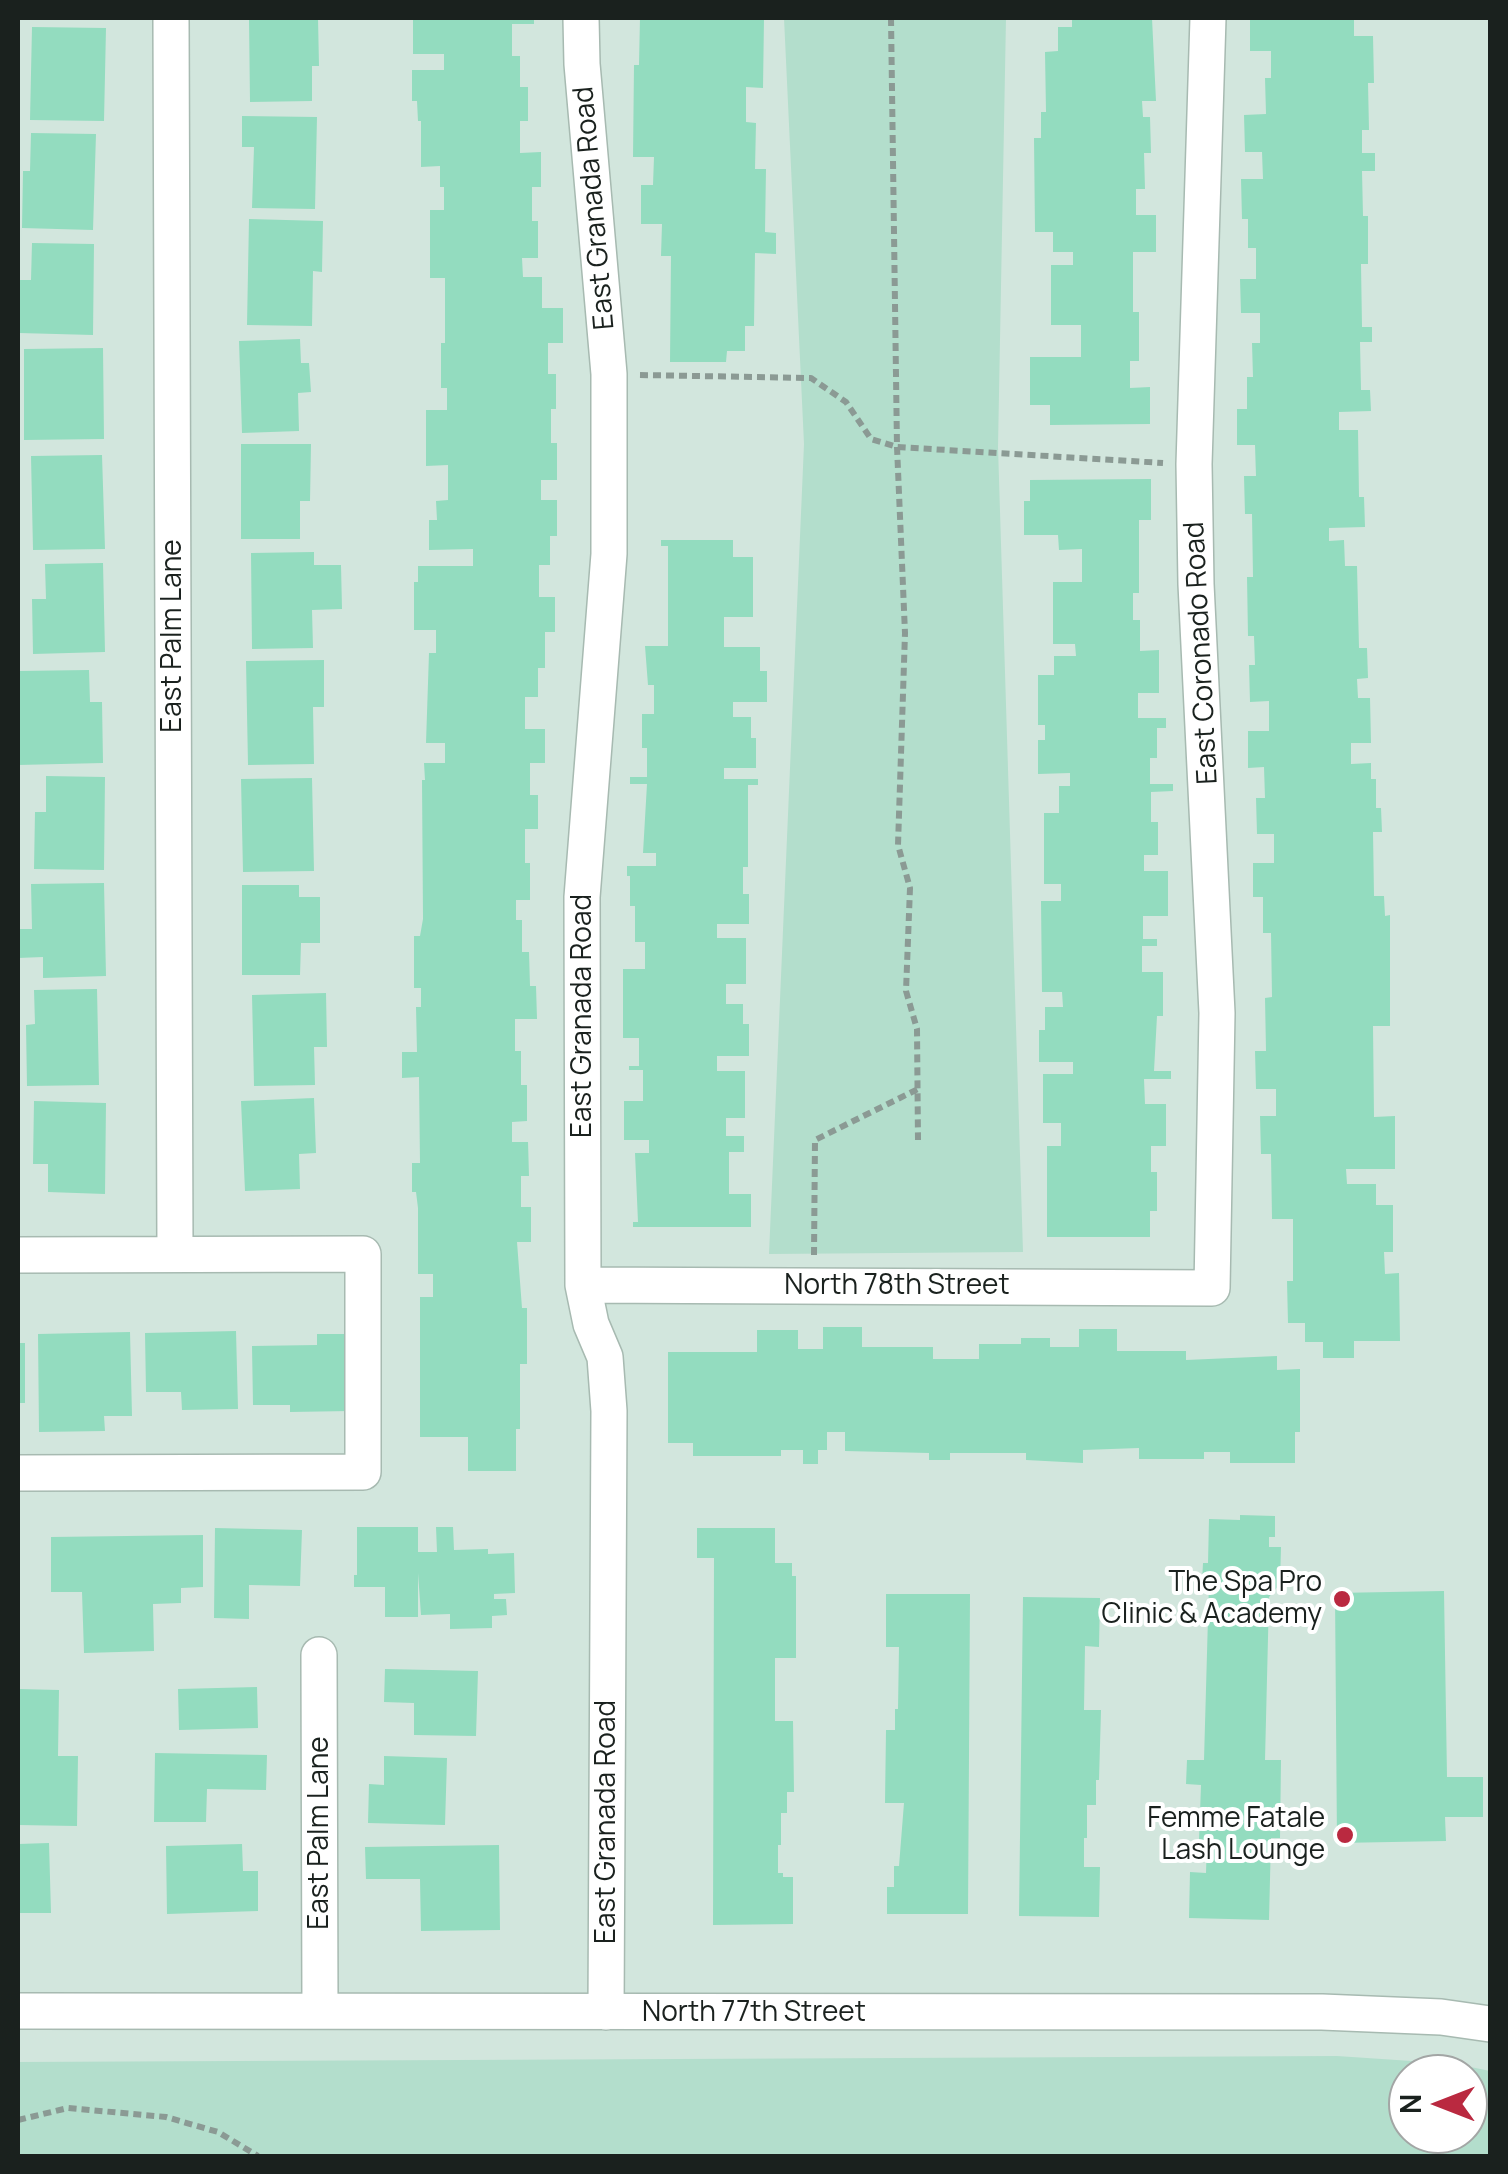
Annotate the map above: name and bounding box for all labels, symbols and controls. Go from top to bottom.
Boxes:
street label: East Granada Road [568,85,622,331]
street label: East Coronado Road [1178,521,1226,785]
street label: East Palm Lane [156,539,190,733]
street label: East Granada Road [566,894,600,1138]
street label: North 78th Street [784,1269,1010,1303]
place label: The Spa Pro Clinic & Academy [1102,1566,1322,1632]
marker: The Spa Pro Clinic & Academy [1331,1588,1353,1610]
street label: East Granada Road [590,1700,624,1944]
street label: East Palm Lane [303,1736,337,1930]
place label: Femme Fatale Lash Lounge [1147,1802,1325,1868]
marker: Femme Fatale Lash Lounge [1334,1824,1356,1846]
street label: North 77th Street [642,1996,866,2030]
north arrow [1388,2054,1488,2154]
text: N [1391,2094,1429,2114]

